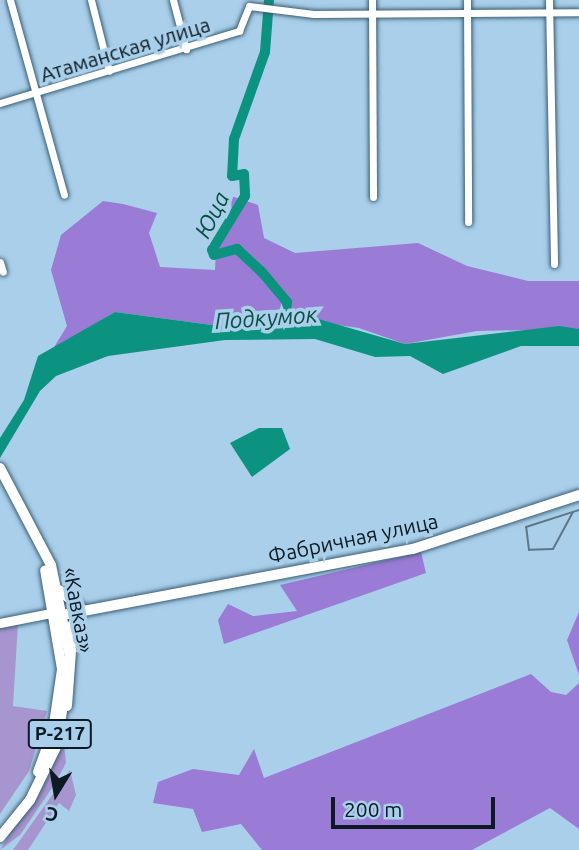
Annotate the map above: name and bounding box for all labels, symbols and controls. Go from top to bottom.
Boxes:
street label: Атаманская улица [37,11,213,87]
water label: Юца [189,187,235,243]
water label: Подкумок [214,301,318,335]
street label: Фабричная улица [266,508,440,568]
street label: «Кавказ» [58,565,100,655]
road number: Р-217 [27,719,93,750]
north arrow [21,759,91,829]
scale bar [334,784,498,828]
text: 200 m [344,797,402,821]
text: С [44,803,60,827]

